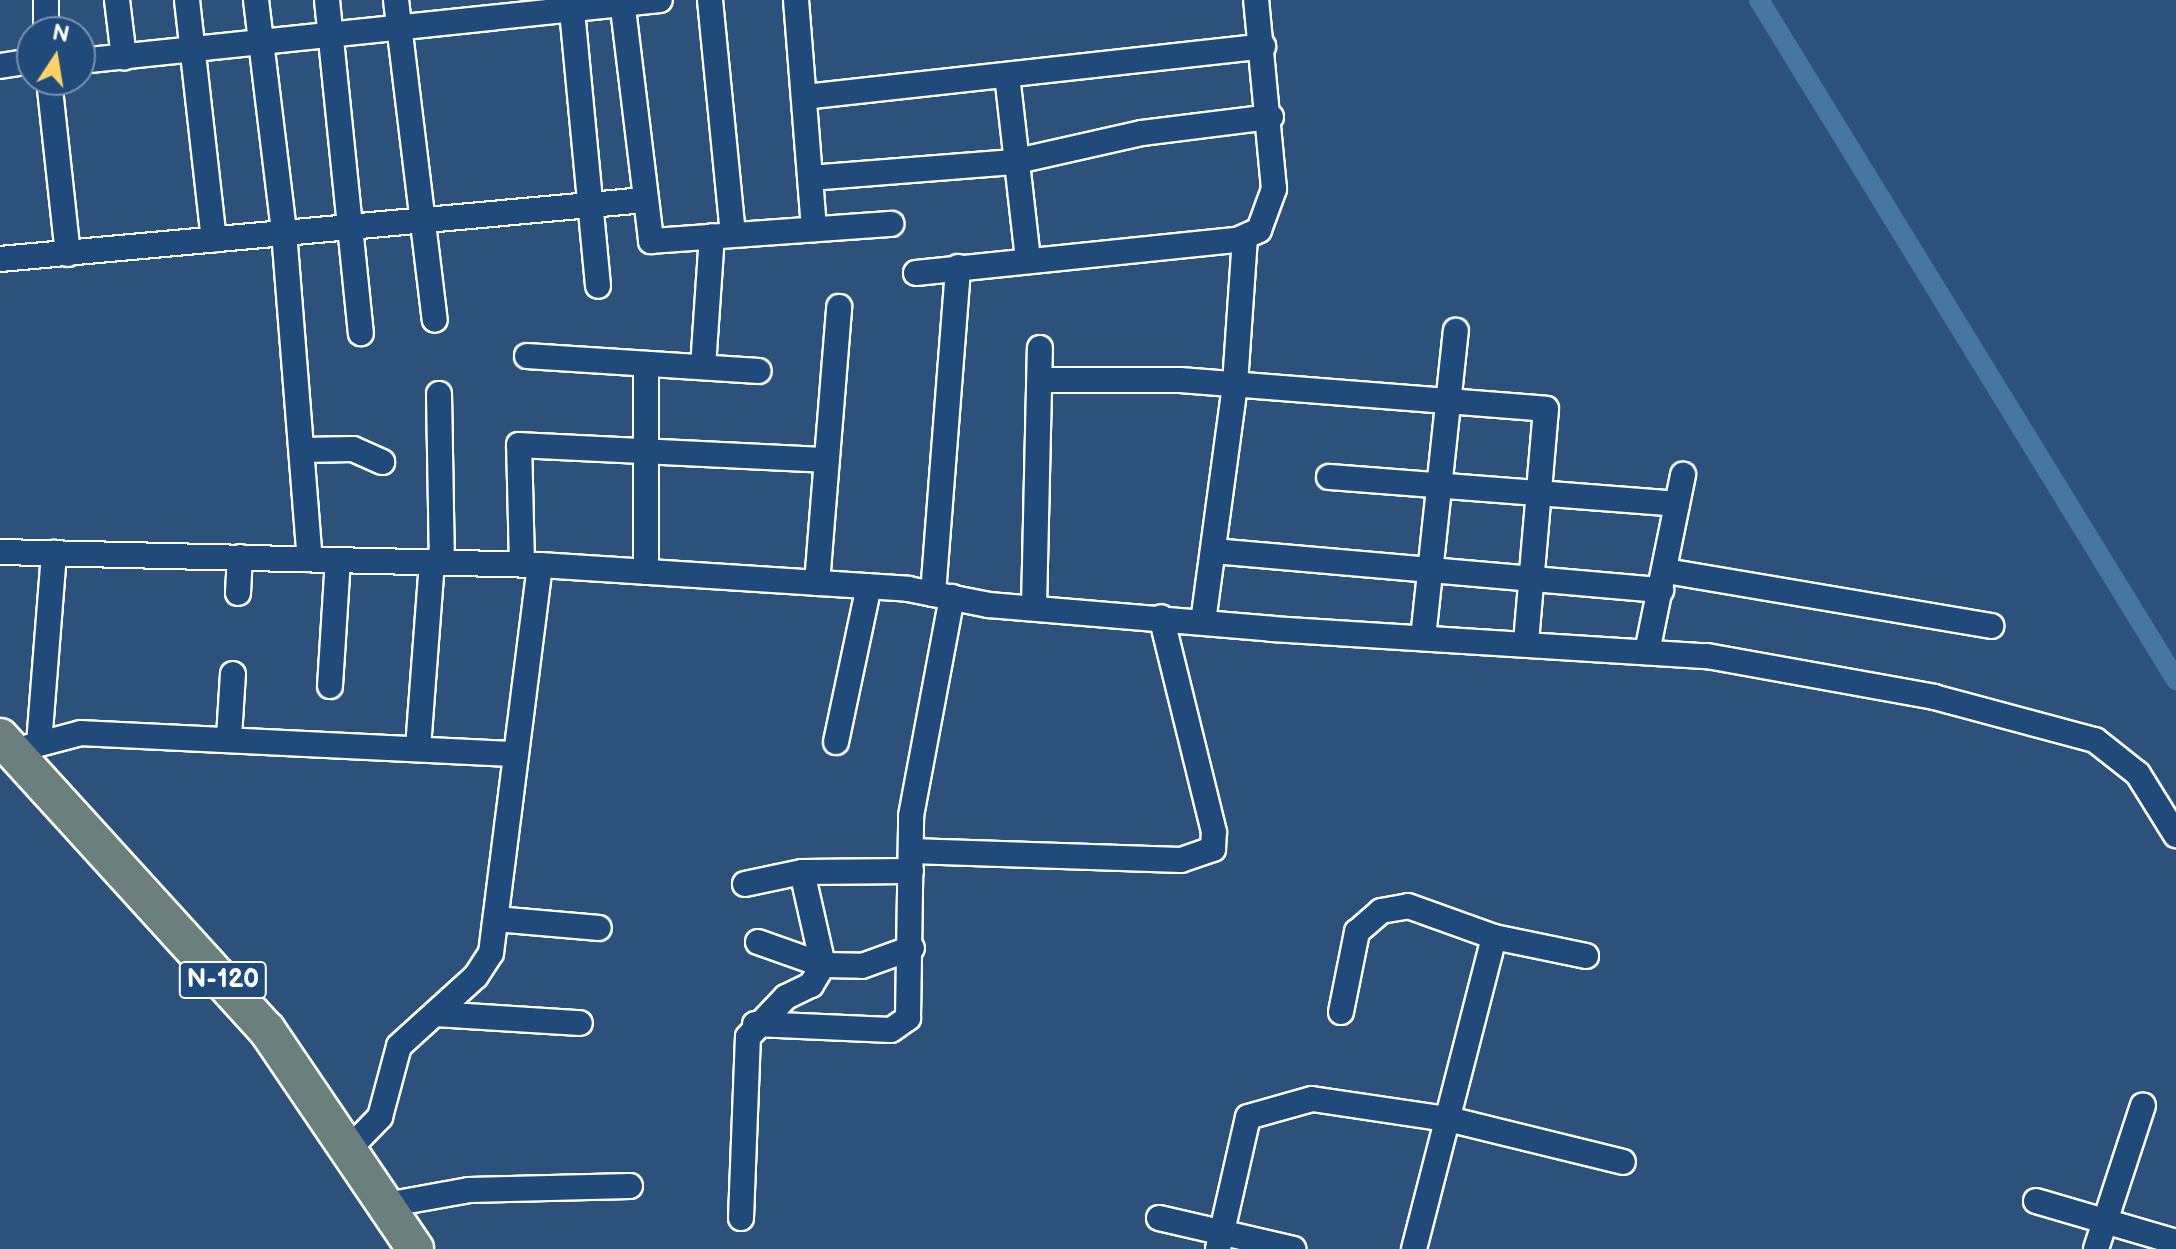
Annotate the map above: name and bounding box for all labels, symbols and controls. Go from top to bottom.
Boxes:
north arrow [16,16,96,96]
text: N [50,19,72,49]
road number: N-120 [177,958,269,1002]

